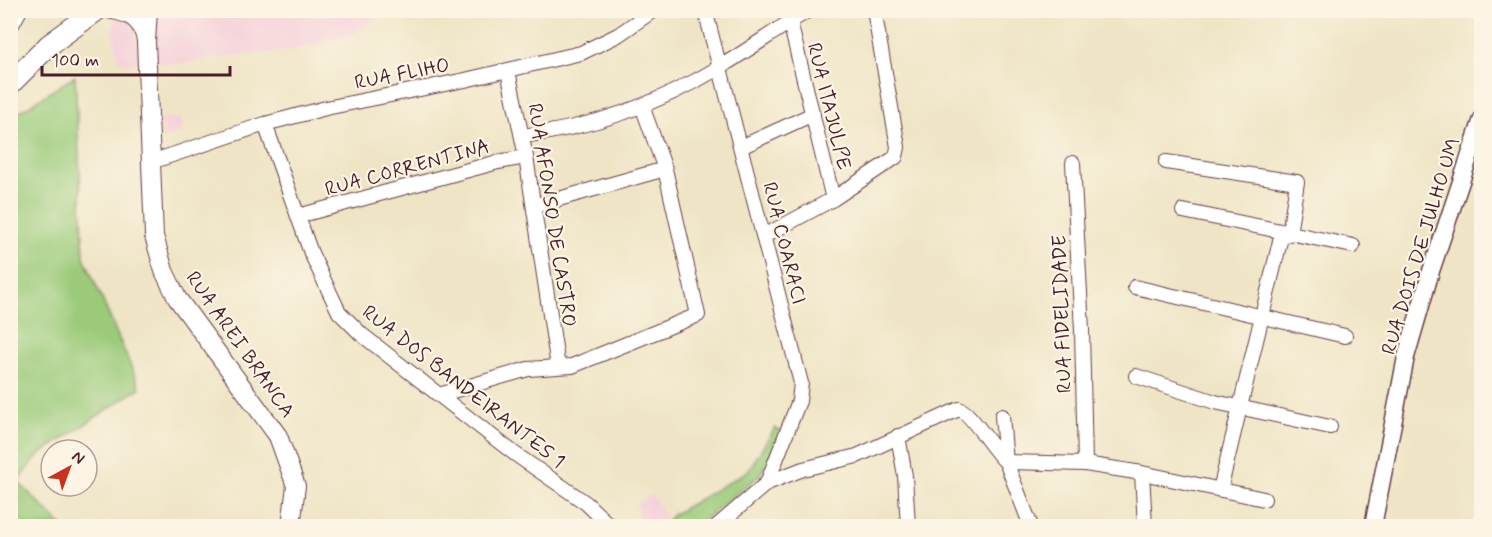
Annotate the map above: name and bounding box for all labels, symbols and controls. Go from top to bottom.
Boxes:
scale bar [42,39,230,77]
street label: RUA ITAJULPE [800,40,857,173]
text: 100 m [51,49,99,73]
street label: RUA FLIHO [352,52,452,97]
street label: RUA AFONSO DE CASTRO [521,102,583,329]
street label: RUA CORRENTINA [322,133,493,203]
street label: RUA DOIS DE JULHO UM [1376,135,1467,358]
street label: RUA COARACI [755,179,812,307]
street label: RUA FIDELIDADE [1046,234,1079,394]
street label: RUA AREI BRANCA [179,266,300,424]
street label: RUA DOS BANDEIRANTES 1 [356,299,570,475]
north arrow [39,438,99,498]
text: N [67,446,89,469]

